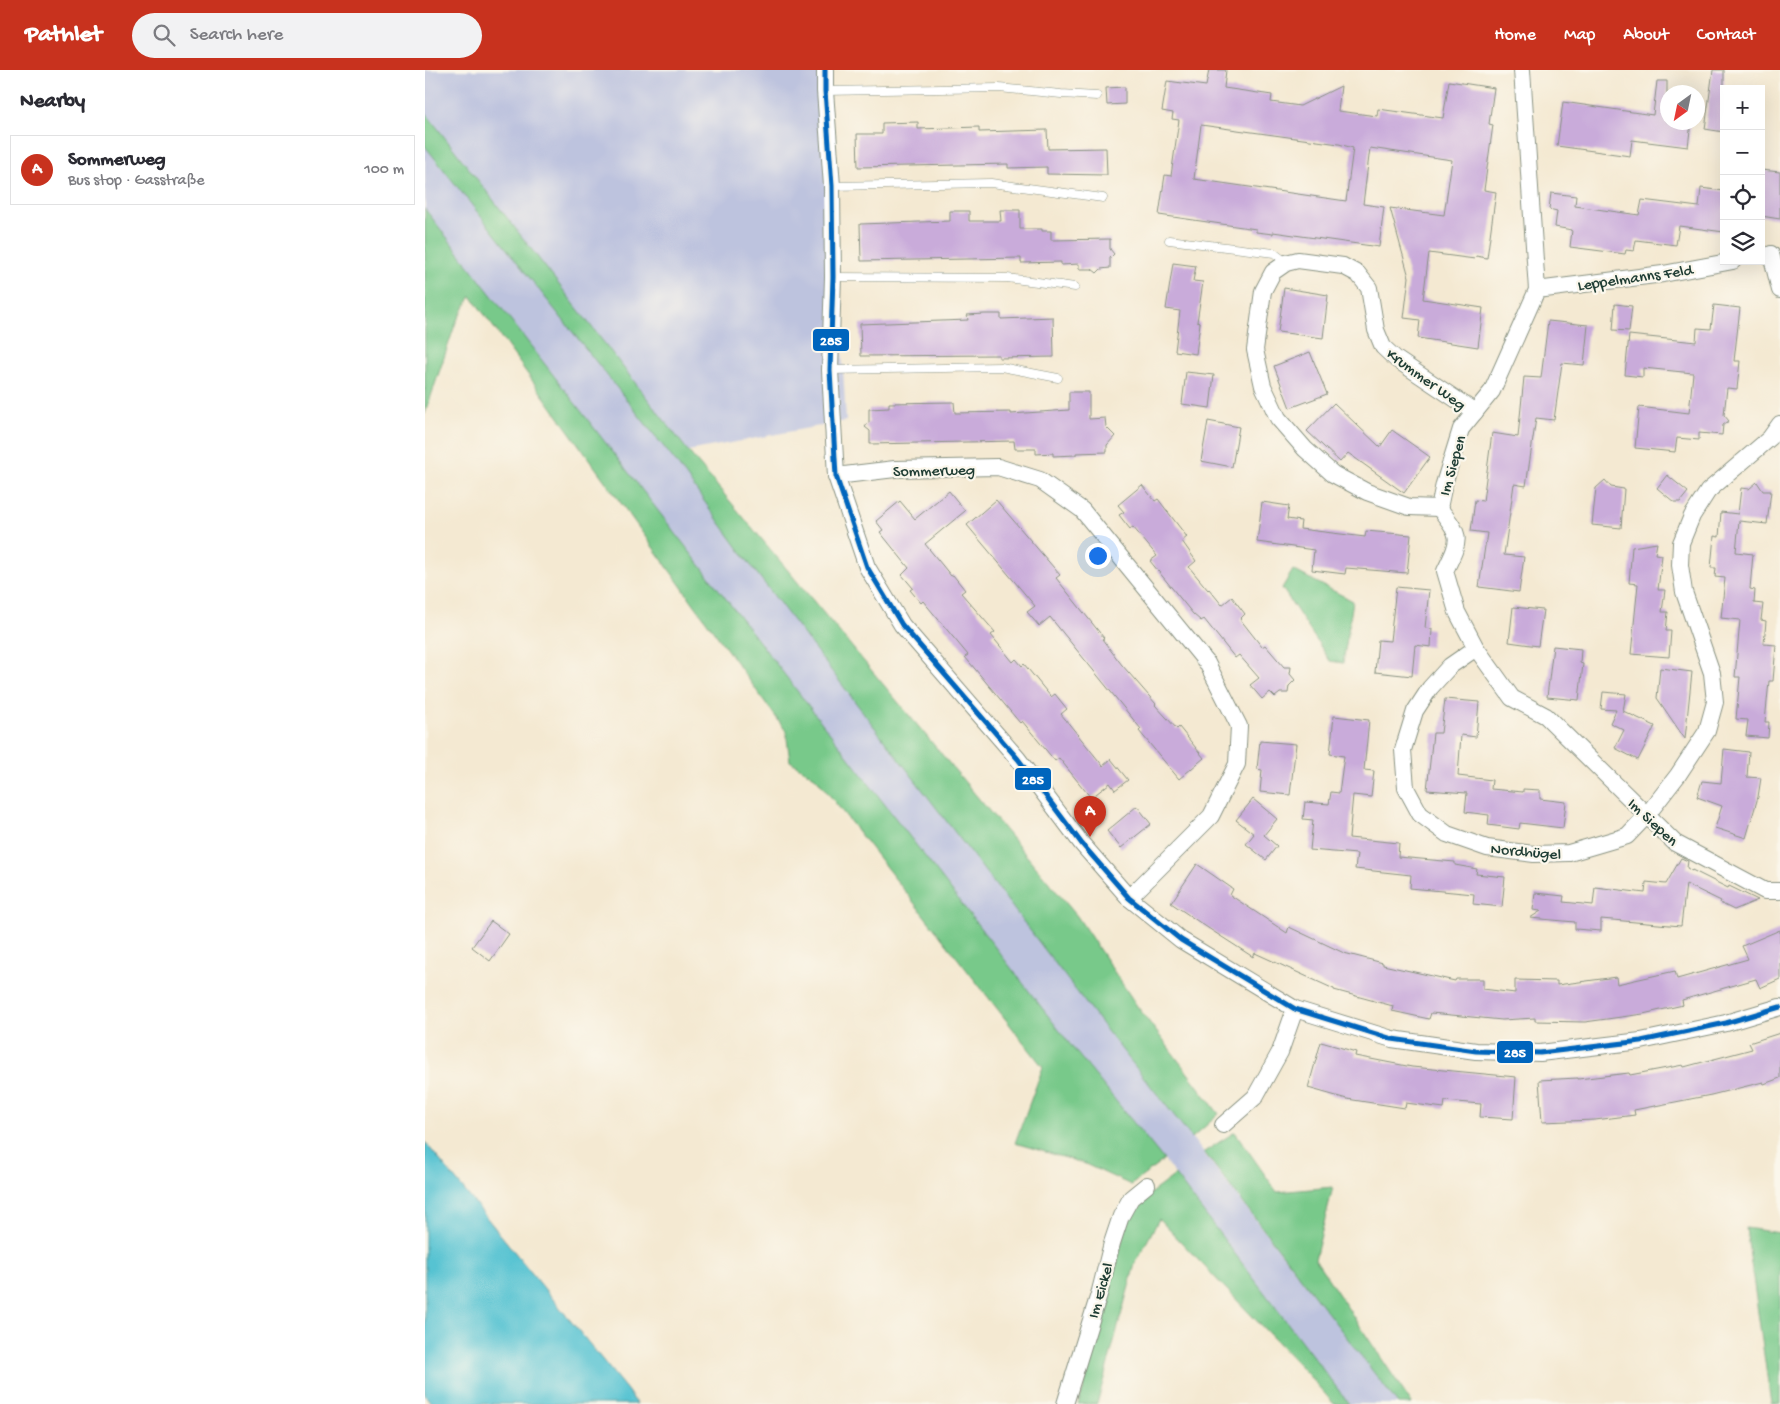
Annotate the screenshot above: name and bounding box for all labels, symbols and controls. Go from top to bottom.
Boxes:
search box [132,13,482,58]
text: Pathlet [25,21,102,50]
icon: search [150,21,178,49]
text: Search here [190,24,283,47]
text: Home [1494,25,1536,46]
text: Map [1564,25,1595,46]
text: About [1623,25,1669,46]
text: Contact [1697,25,1755,46]
north arrow [1660,85,1705,130]
map controls [1720,85,1765,265]
button: + [1720,85,1765,130]
text: Nearby [20,90,85,115]
button: − [1720,130,1765,175]
text: Sommerweg [68,149,166,172]
text: A [32,161,42,180]
text: 100 m [364,161,404,180]
text: Bus stop · Gasstraße [68,172,204,191]
button: locate [1720,175,1765,220]
button: layers [1720,220,1765,265]
street label: Leppelmanns Feld [1577,262,1696,297]
line badge: 285 [812,328,850,352]
text: 285 [820,334,843,351]
street label: Krummer Weg [1382,346,1468,416]
street label: Im Siepen [1437,433,1472,498]
street label: Sommerweg [893,462,975,483]
your location [1085,543,1111,569]
line badge: 285 [1014,767,1052,791]
text: 285 [1022,773,1045,790]
pin: A [1074,796,1106,837]
street label: Im Siepen [1623,796,1681,852]
street label: Nordhügel [1490,841,1562,866]
line badge: 285 [1496,1040,1534,1064]
text: 285 [1504,1046,1527,1063]
street label: Im Eickel [1085,1261,1119,1321]

